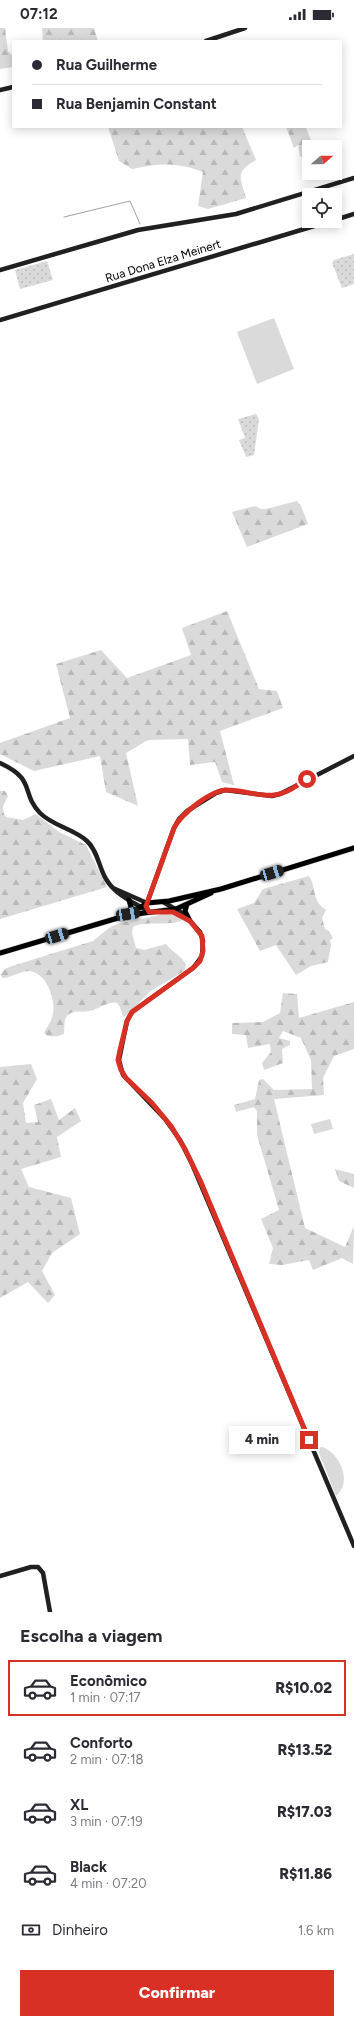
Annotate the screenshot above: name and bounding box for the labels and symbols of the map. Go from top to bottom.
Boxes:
north arrow [302,140,342,180]
street label: Rua Dona Elza Meinert [103,237,223,285]
route start [298,770,316,788]
car [259,864,285,882]
car [115,906,141,922]
car [44,927,70,945]
callout: 4 min [229,1426,295,1454]
route end [300,1431,318,1449]

